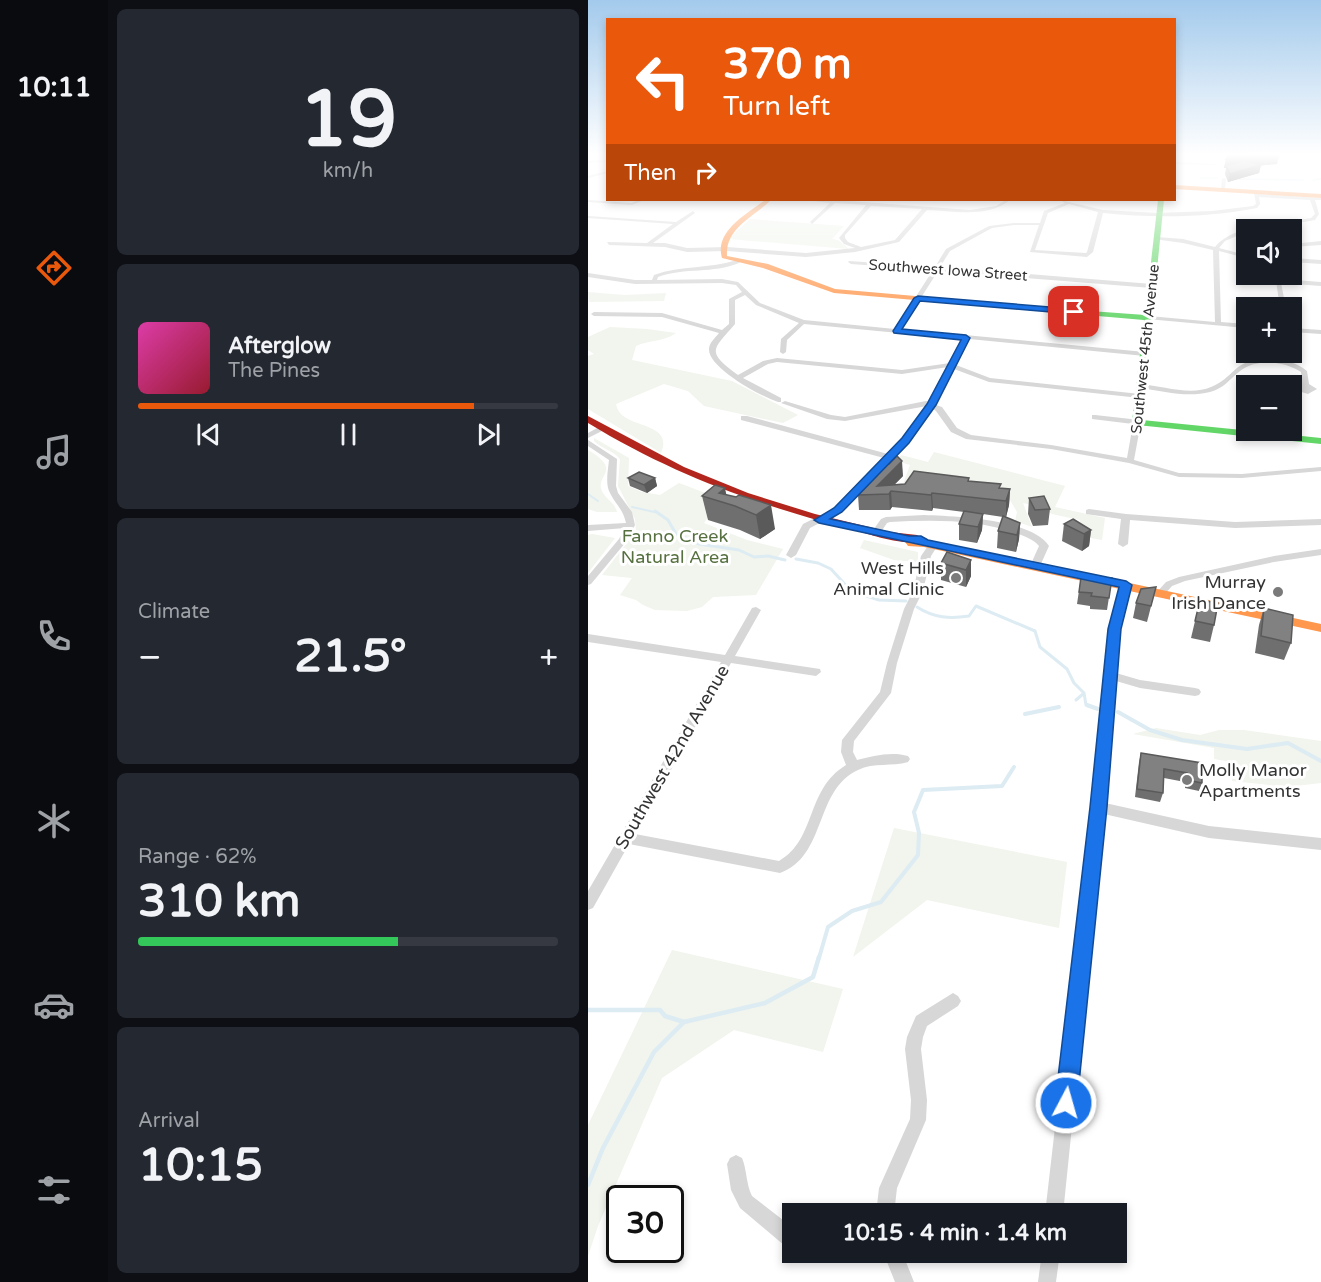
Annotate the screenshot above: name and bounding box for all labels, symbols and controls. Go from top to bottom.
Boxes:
text: 370 m [723,39,852,90]
icon: left [624,42,702,120]
text: 10:11 [17,71,91,104]
text: 19 [299,73,397,167]
text: Turn left [723,90,830,123]
icon: right [689,156,722,189]
text: km/h [323,159,373,183]
text: Then [624,160,677,186]
map controls [1236,219,1302,441]
button: sound [1236,219,1302,285]
icon: directions [33,247,75,289]
street label: Southwest Iowa Street [868,255,1028,285]
street label: Southwest 45th Avenue [1127,263,1163,435]
pin [1048,286,1099,337]
icon: arrive [1057,295,1090,328]
button: + [1236,297,1302,363]
text: Afterglow [228,333,331,359]
text: The Pines [228,359,320,383]
button: − [1236,375,1302,441]
icon: previous [192,418,225,451]
icon: pause [332,418,365,451]
icon: next [472,418,505,451]
icon: music [33,431,75,473]
park label: Fanno Creek Natural Area [621,525,729,568]
place label: West Hills Animal Clinic [833,557,944,600]
marker: West Hills Animal Clinic [949,571,963,585]
place label: Murray Irish Dance [1171,571,1266,614]
marker: Murray Irish Dance [1271,585,1285,599]
text: Climate [138,600,210,624]
icon: phone [33,615,75,657]
text: 21.5° [294,630,407,684]
text: − [138,638,162,677]
text: + [539,638,558,677]
street label: Southwest 42nd Avenue [610,661,734,853]
place label: Molly Manor Apartments [1199,759,1307,802]
marker: Molly Manor Apartments [1180,773,1194,787]
icon: climate [33,800,75,842]
text: Range · 62% [138,845,257,869]
text: 310 km [138,875,300,929]
icon: car [33,984,75,1026]
position arrow [1034,1071,1098,1135]
text: Arrival [138,1109,200,1133]
text: 10:15 [138,1139,263,1193]
icon: filters [33,1169,75,1211]
speed limit sign: 30 [606,1185,684,1263]
text: 10:15 · 4 min · 1.4 km [842,1220,1067,1246]

